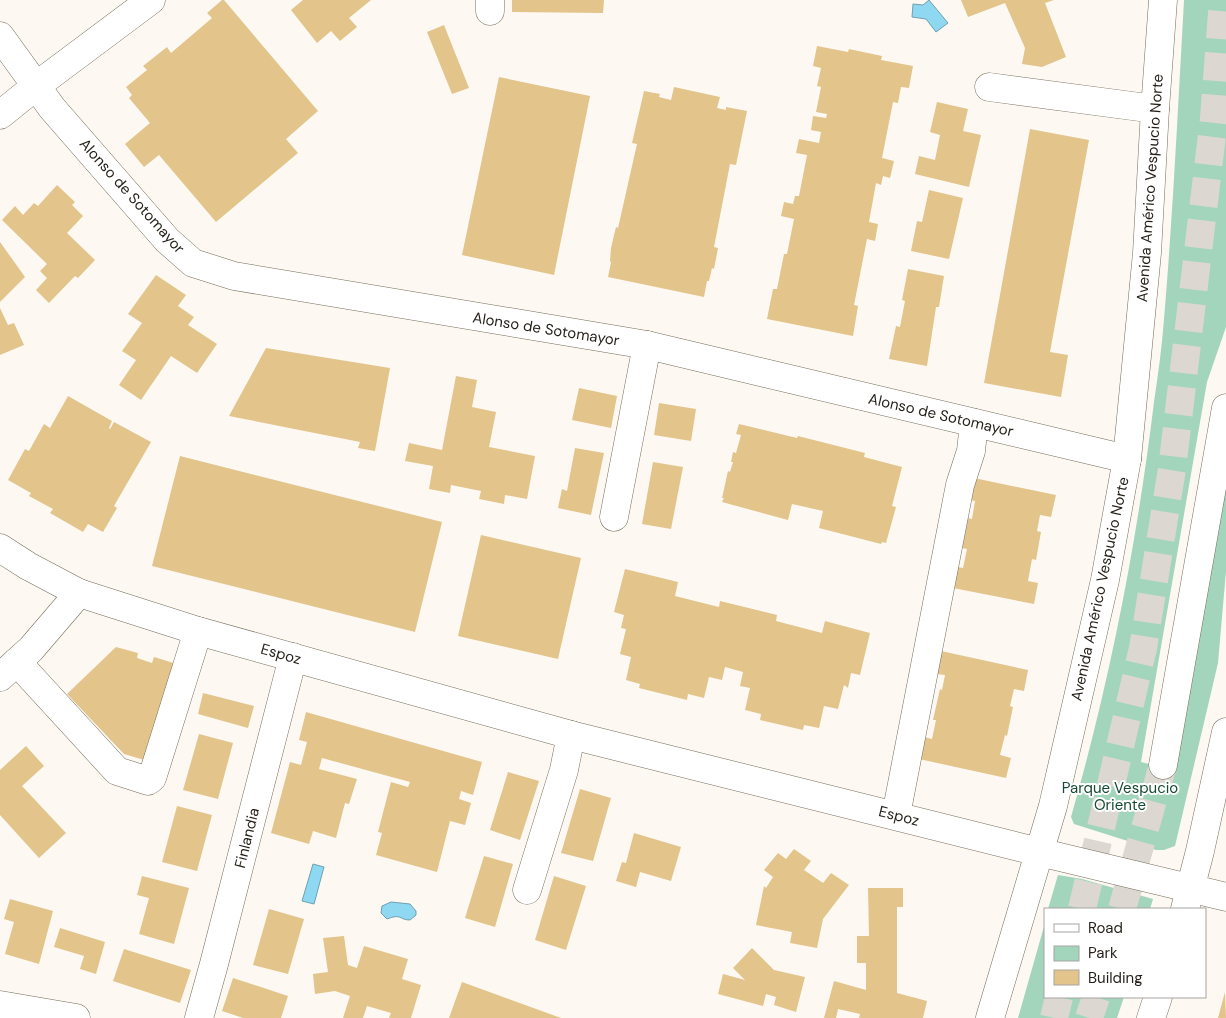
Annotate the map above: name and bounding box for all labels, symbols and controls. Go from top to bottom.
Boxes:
street label: Avenida Américo Vespucio Norte [1132,73,1168,303]
street label: Alonso de Sotomayor [75,134,189,258]
street label: Alonso de Sotomayor [471,308,621,351]
street label: Alonso de Sotomayor [866,389,1016,442]
street label: Avenida Américo Vespucio Norte [1066,475,1134,703]
street label: Espoz [258,639,304,669]
park label: Parque Vespucio Oriente [1062,778,1178,815]
street label: Espoz [877,801,922,831]
street label: Finlandia [230,806,264,870]
legend [1044,908,1206,998]
text: Road [1088,918,1123,938]
text: Park [1088,943,1118,963]
text: Building [1088,968,1143,988]

